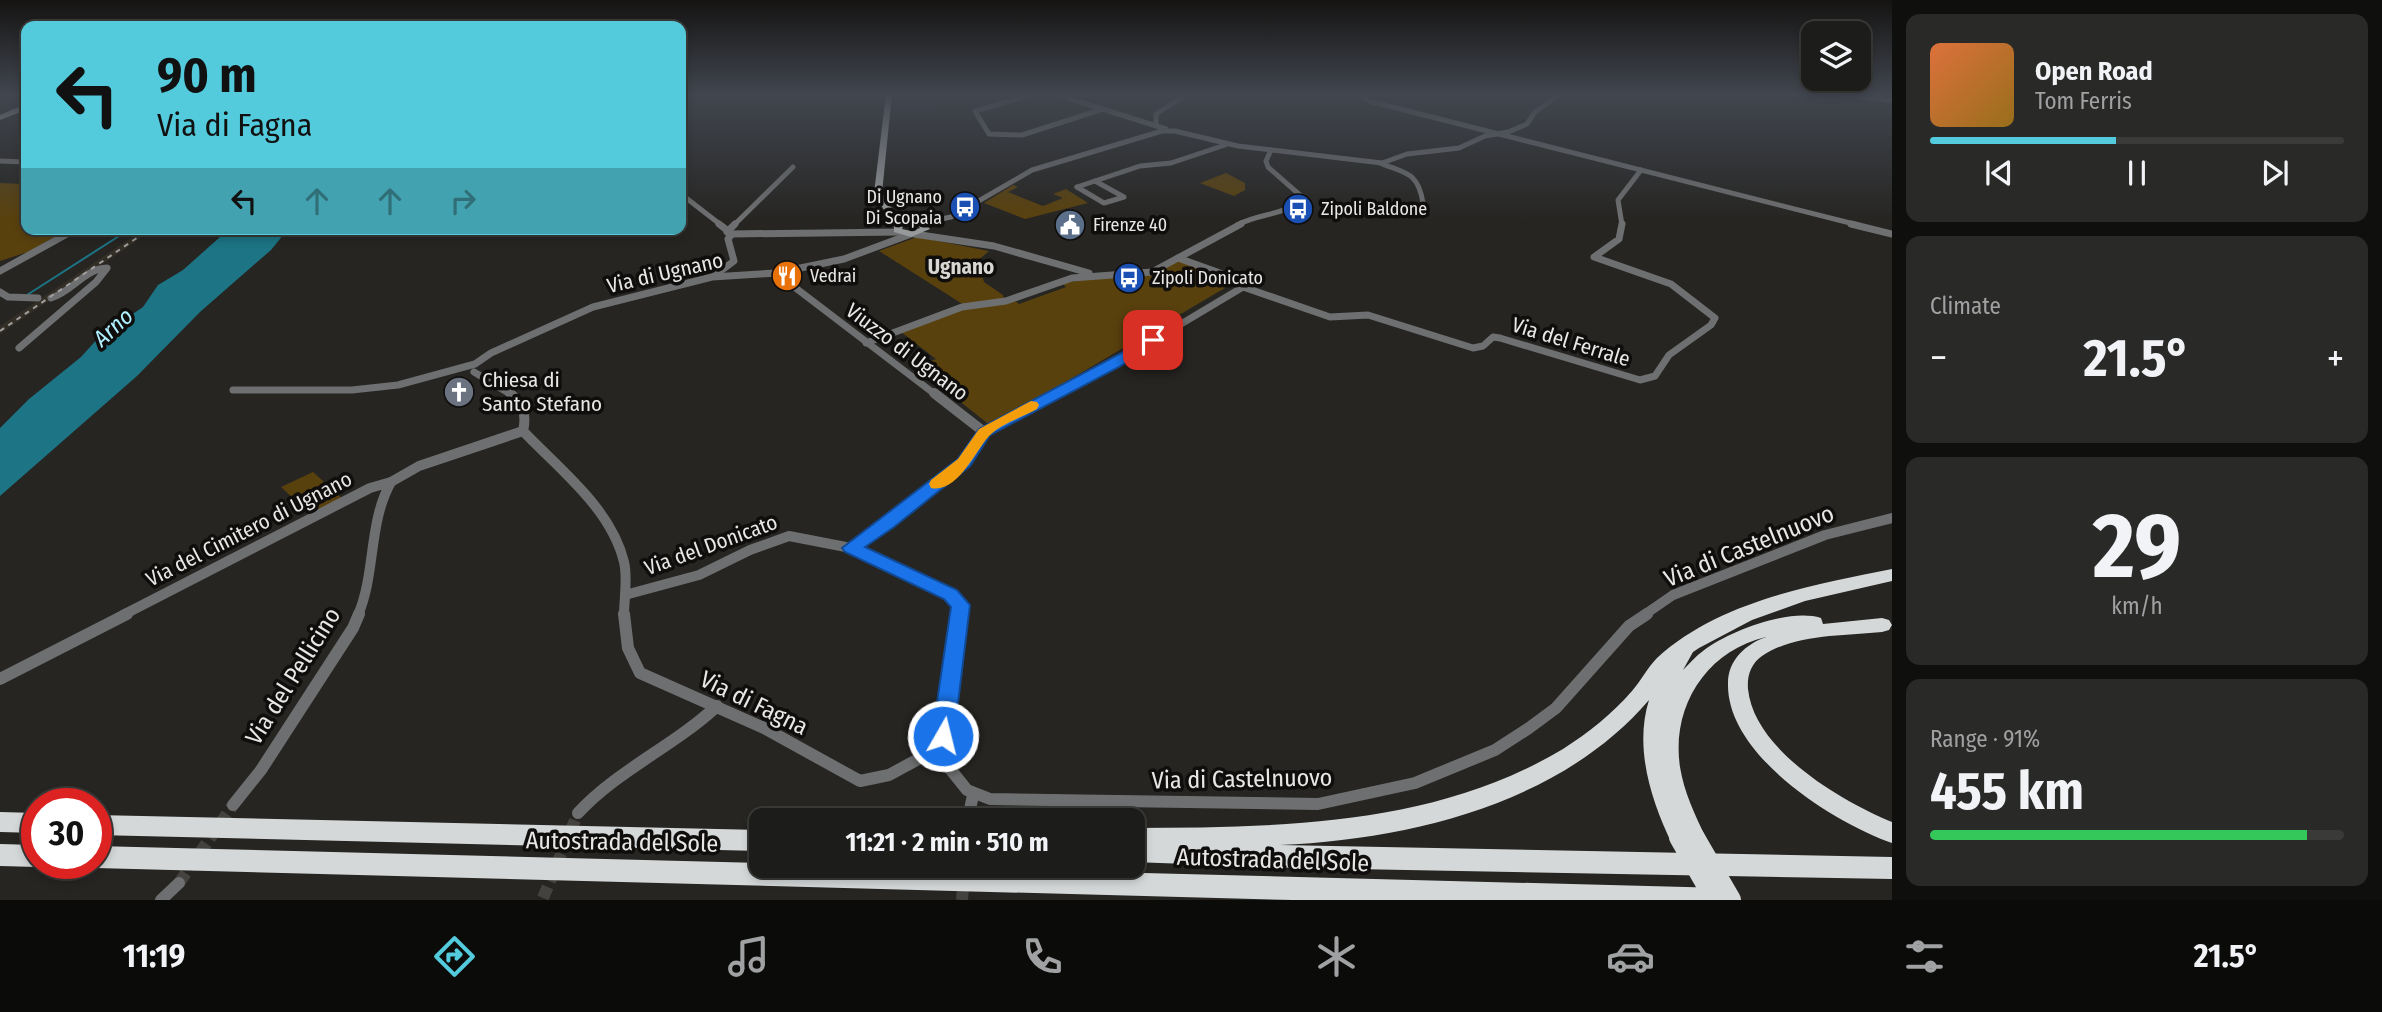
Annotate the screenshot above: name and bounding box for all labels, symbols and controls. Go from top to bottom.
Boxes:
map controls [1801,21,1871,91]
button: layers [1801,21,1871,91]
text: 90 m [157,46,257,105]
icon: left [42,49,133,140]
text: Open Road [2035,56,2153,87]
text: Tom Ferris [2035,87,2132,115]
text: Via di Fagna [157,106,312,144]
icon: previous [1980,154,2018,192]
icon: pause [2118,154,2156,192]
icon: next [2256,154,2294,192]
icon: left [225,182,263,220]
icon: ahead [298,182,336,220]
icon: ahead [371,182,409,220]
icon: right [444,182,482,220]
place label: Di Ugnano Di Scopaia [865,186,942,229]
bus stop icon: Di Ugnano Di Scopaia [948,190,982,224]
bus stop icon: Zipoli Baldone [1281,192,1315,226]
place label: Zipoli Baldone [1321,198,1427,220]
public building icon: Firenze 40 [1053,208,1087,242]
place label: Firenze 40 [1093,214,1167,236]
street label: Via di Ugnano [604,247,726,299]
district label: Ugnano [928,254,994,280]
restaurant icon: Vedrai [770,259,804,293]
bus stop icon: Zipoli Donicato [1112,261,1146,295]
place label: Vedrai [810,265,856,287]
place label: Zipoli Donicato [1152,267,1263,289]
text: Climate [1930,292,2001,320]
street label: Viuzzo di Ugnano [841,298,973,406]
water label: Arno [87,302,139,353]
pin [1123,310,1183,370]
street label: Via del Ferrale [1509,312,1633,372]
icon: arrive [1134,321,1172,359]
text: 21.5° [2083,327,2190,390]
text: − [1930,335,1947,381]
text: + [2327,335,2344,381]
place label: Chiesa di Santo Stefano [482,367,602,417]
church icon: Chiesa di Santo Stefano [442,375,476,409]
street label: Via del Cimitero di Ugnano [142,466,356,592]
text: 29 [2093,492,2181,601]
street label: Via di Castelnuovo [1660,499,1838,593]
street label: Via del Donicato [641,509,781,581]
text: km/h [2111,592,2163,620]
street label: Via del Pellicino [240,602,346,750]
street label: Via di Fagna [696,665,812,741]
position arrow [906,699,980,773]
text: Range · 91% [1930,725,2040,753]
text: 455 km [1930,760,2084,823]
street label: Via di Castelnuovo [1151,763,1333,795]
speed limit sign: 30 [21,788,112,879]
street label: Autostrada del Sole [526,826,718,858]
text: 11:21 · 2 min · 510 m [845,827,1049,858]
street label: Autostrada del Sole [1176,843,1370,877]
icon: directions [430,932,479,981]
icon: music [724,932,773,981]
icon: phone [1018,932,1067,981]
icon: climate [1312,932,1361,981]
icon: car [1606,932,1655,981]
icon: filters [1900,932,1949,981]
text: 11:19 [122,937,185,975]
text: 21.5° [2194,937,2259,975]

